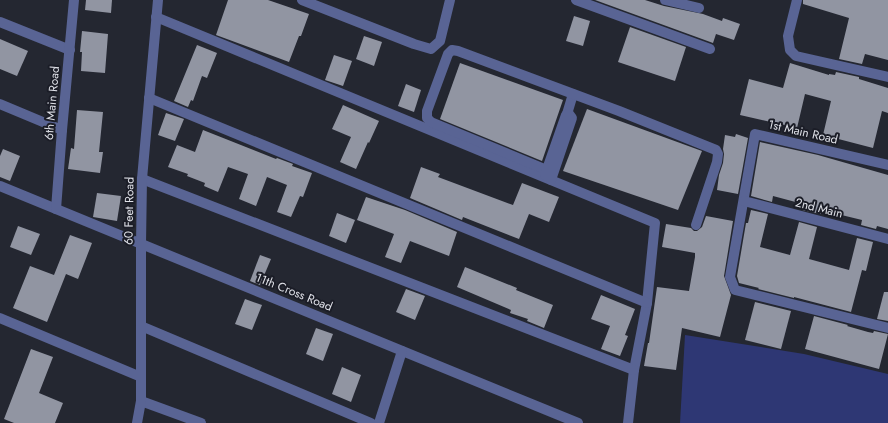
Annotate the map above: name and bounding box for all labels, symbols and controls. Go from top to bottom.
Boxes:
street label: 6th Main Road [40,65,64,141]
street label: 1st Main Road [766,115,840,149]
street label: 60 Feet Road [119,177,139,245]
street label: 2nd Main [793,193,845,223]
street label: 11th Cross Road [253,268,335,316]

